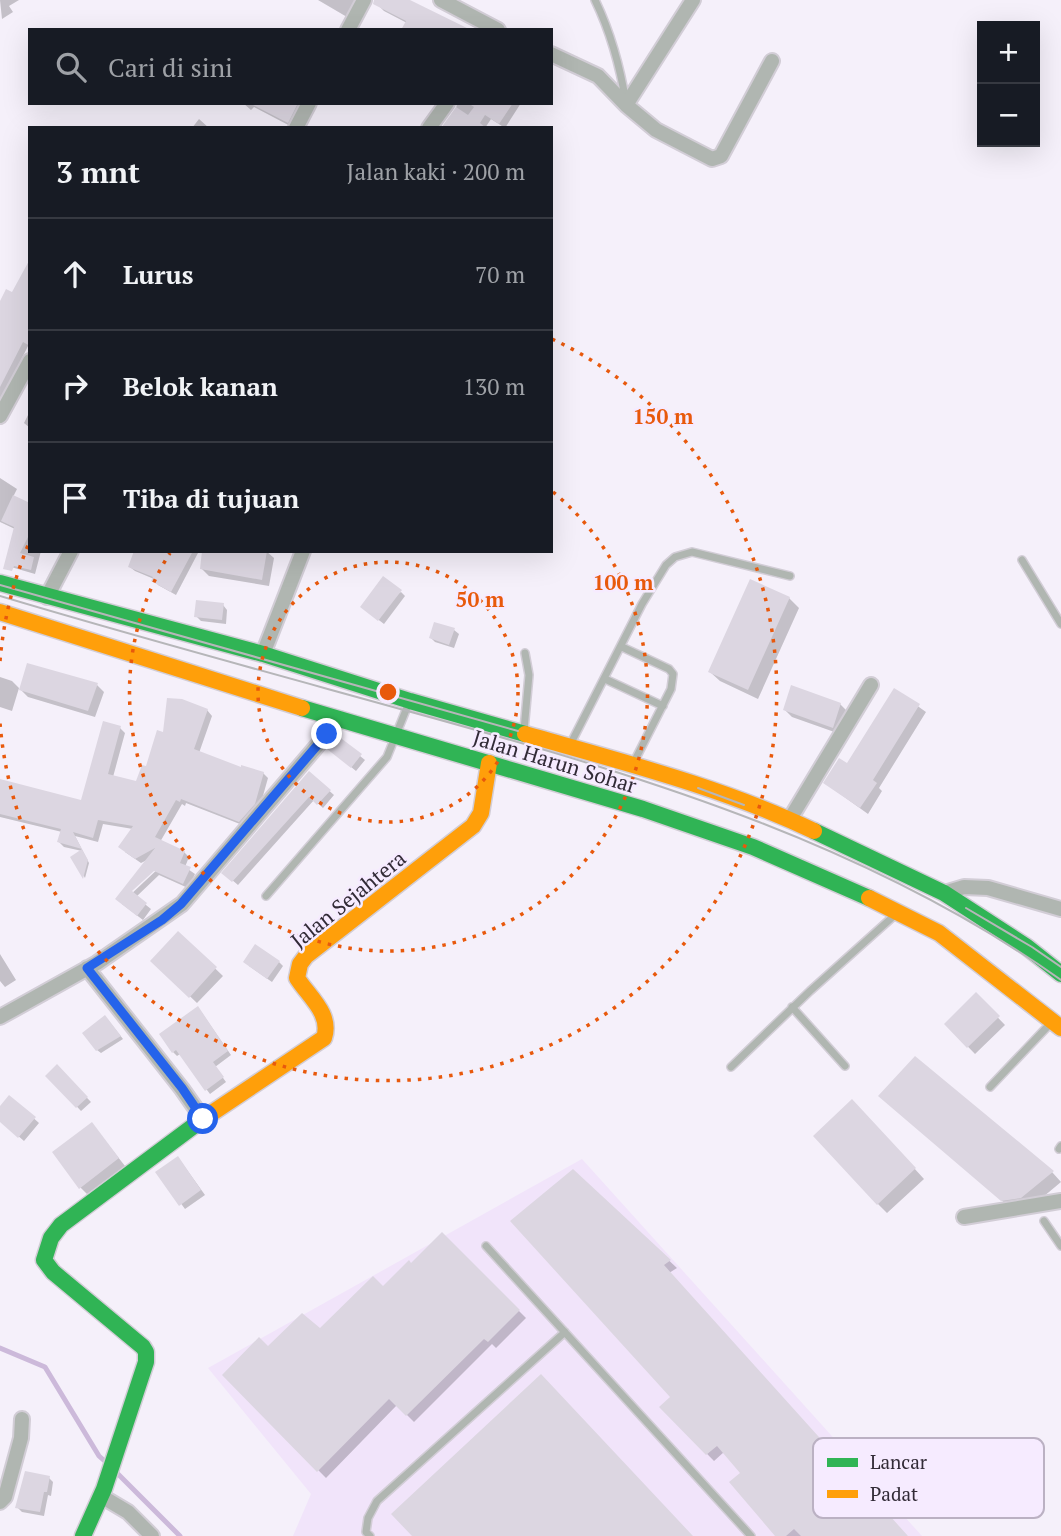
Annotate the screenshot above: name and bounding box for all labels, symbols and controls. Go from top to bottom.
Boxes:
map controls [977,21,1040,147]
button: + [977,21,1040,84]
search box [28,28,553,105]
icon: search [52,48,90,86]
text: Cari di sini [108,50,233,84]
button: − [977,84,1040,147]
text: 3 mnt [56,152,140,192]
text: Jalan kaki · 200 m [347,156,525,187]
icon: ahead [56,255,94,293]
text: Lurus [123,257,193,291]
text: 70 m [475,259,525,290]
icon: right [56,367,94,405]
text: Belok kanan [123,369,278,403]
text: 130 m [463,371,525,402]
text: 150 m [633,402,694,430]
icon: arrive [56,479,94,517]
text: Tiba di tujuan [123,481,299,515]
text: 100 m [593,568,654,596]
text: 50 m [456,585,505,613]
centre of rings [376,680,400,704]
route end [311,718,342,749]
street label: Jalan Harun Sohar [470,723,640,799]
street label: Jalan Sejahtera [285,844,412,954]
route start [187,1103,218,1134]
legend [813,1438,1044,1518]
text: Lancar [870,1449,928,1474]
text: Padat [870,1481,918,1506]

